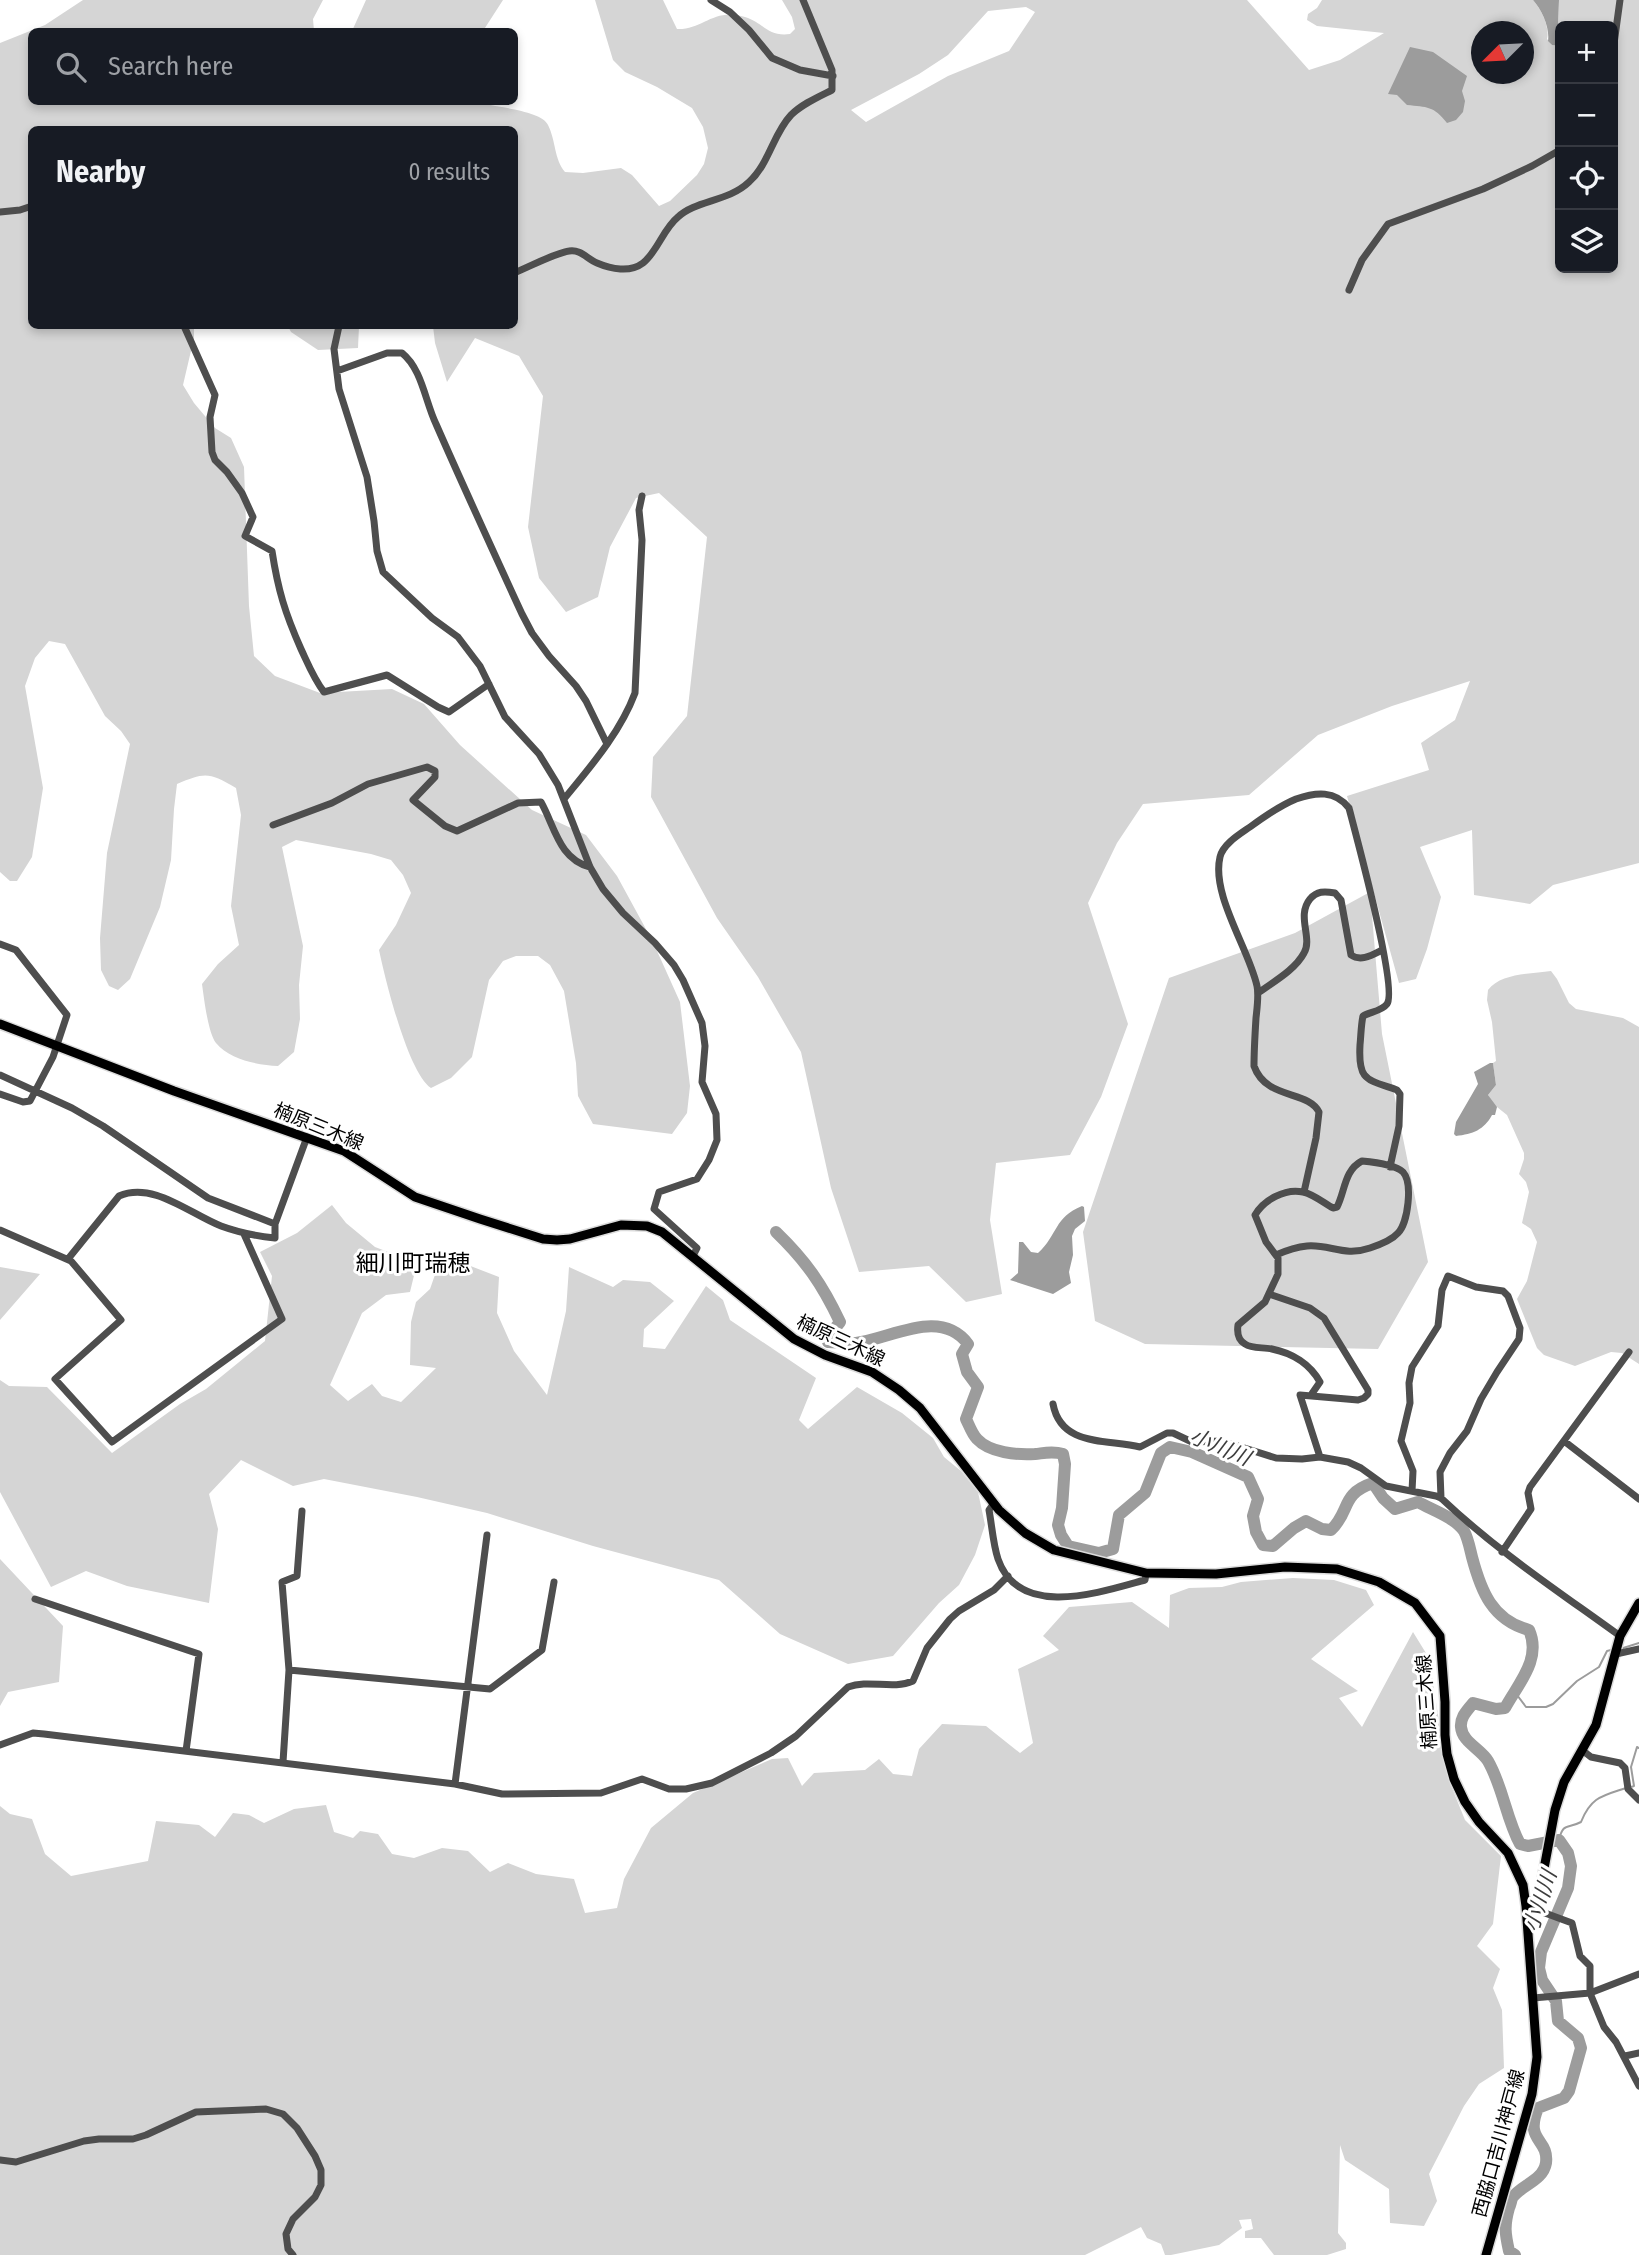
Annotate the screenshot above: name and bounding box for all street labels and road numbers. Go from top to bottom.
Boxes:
street label: 楠原三木線 [270,1098,367,1155]
street label: 楠原三木線 [793,1310,889,1371]
street label: 楠原三木線 [1412,1654,1441,1750]
street label: 西脇口吉川神戸線 [1468,2067,1529,2220]

